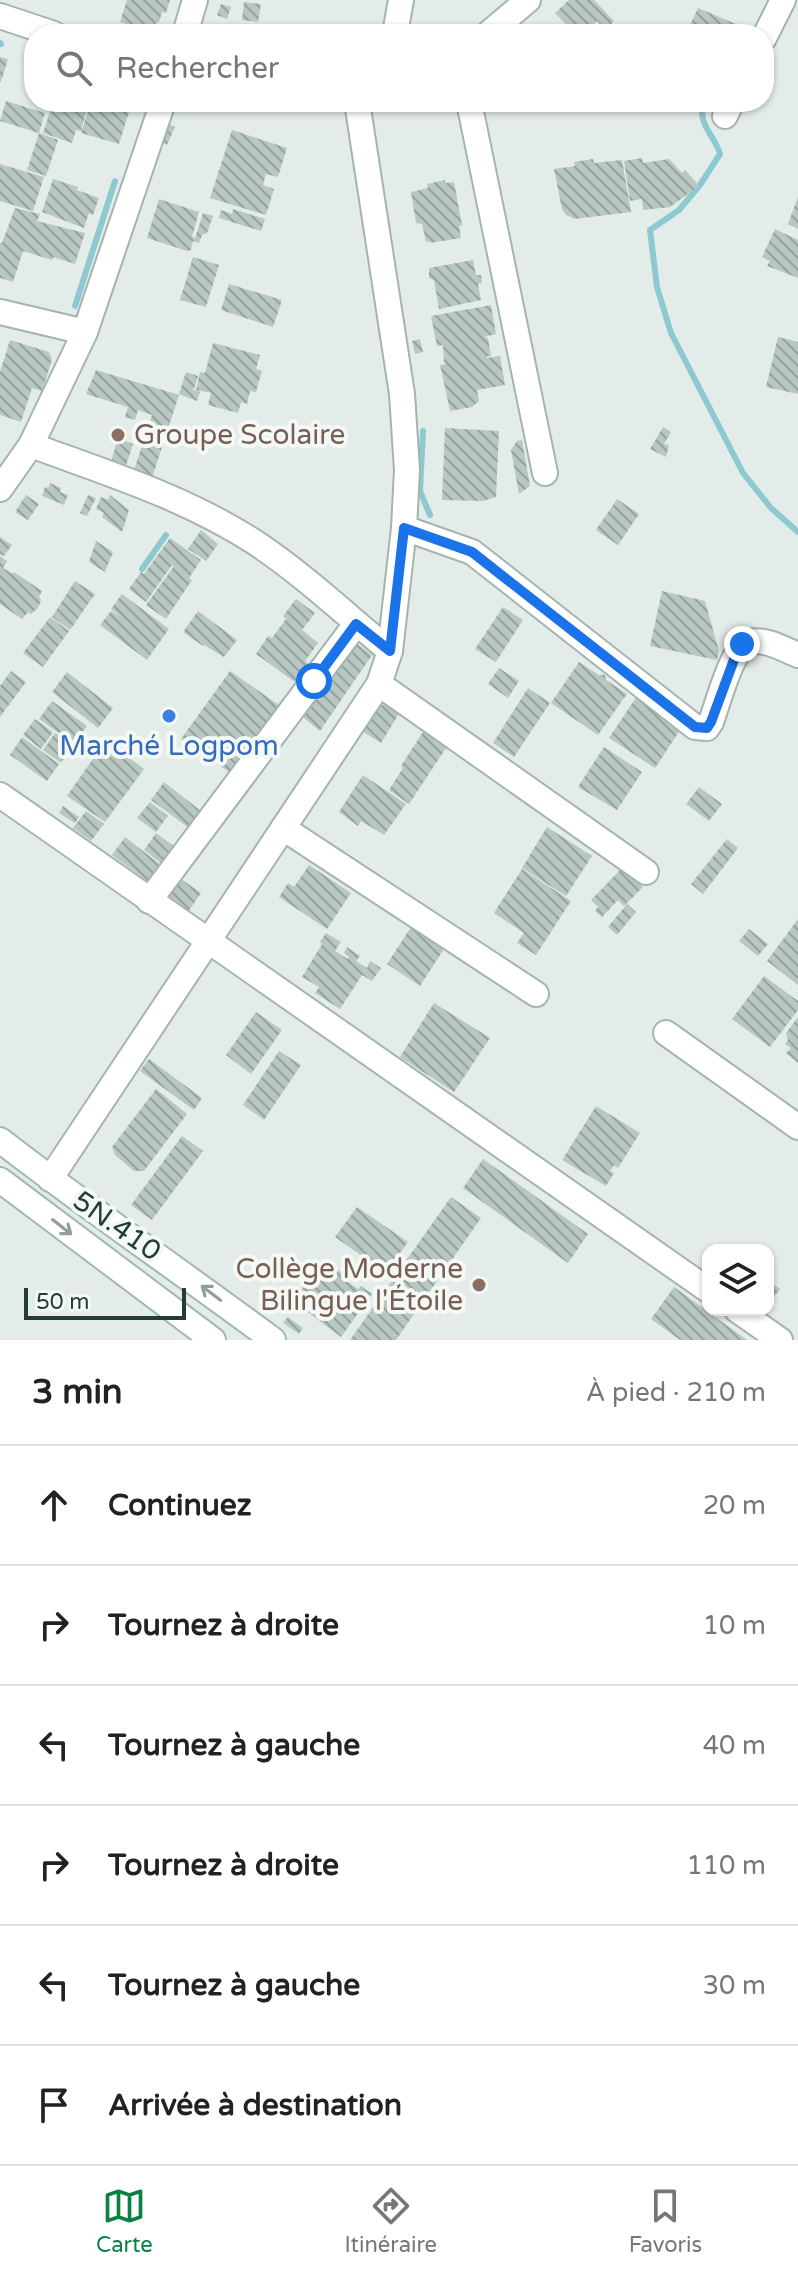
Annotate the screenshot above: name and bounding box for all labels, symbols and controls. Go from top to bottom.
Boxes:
search box [24,24,774,112]
icon: search [52,46,96,90]
text: Rechercher [116,50,279,87]
place label: Groupe Scolaire [134,418,345,452]
marker: Groupe Scolaire [109,426,127,444]
route end [724,626,760,662]
route start [296,663,332,699]
marker: Marché Logpom [160,707,178,725]
place label: Marché Logpom [59,729,279,763]
street label: 5N.410 [66,1184,168,1268]
one-way arrow [51,1219,72,1236]
map controls [702,1244,774,1316]
button: layers [702,1244,774,1316]
place label: Collège Moderne Bilingue l'Étoile [236,1252,463,1318]
marker: Collège Moderne Bilingue l'Étoile [470,1276,488,1294]
scale bar [24,1284,186,1320]
one-way arrow [201,1285,222,1302]
text: 50 m [36,1289,90,1315]
text: 3 min [32,1372,123,1413]
text: À pied · 210 m [586,1377,766,1408]
icon: ahead [32,1483,76,1527]
text: Continuez [108,1487,252,1524]
text: 20 m [703,1490,766,1521]
icon: right [32,1603,76,1647]
text: Tournez à droite [108,1607,339,1644]
text: 10 m [703,1610,766,1641]
icon: left [32,1723,76,1767]
text: Tournez à gauche [108,1727,360,1764]
text: 40 m [703,1730,766,1761]
icon: right [32,1843,76,1887]
text: Tournez à droite [108,1847,339,1884]
text: 110 m [686,1850,766,1881]
icon: left [32,1963,76,2007]
text: Tournez à gauche [108,1967,360,2004]
text: 30 m [703,1970,766,2001]
icon: arrive [32,2083,76,2127]
text: Arrivée à destination [108,2087,402,2124]
tab: Carte [96,2184,153,2258]
tab: Itinéraire [344,2184,437,2258]
tab: Favoris [629,2184,702,2258]

